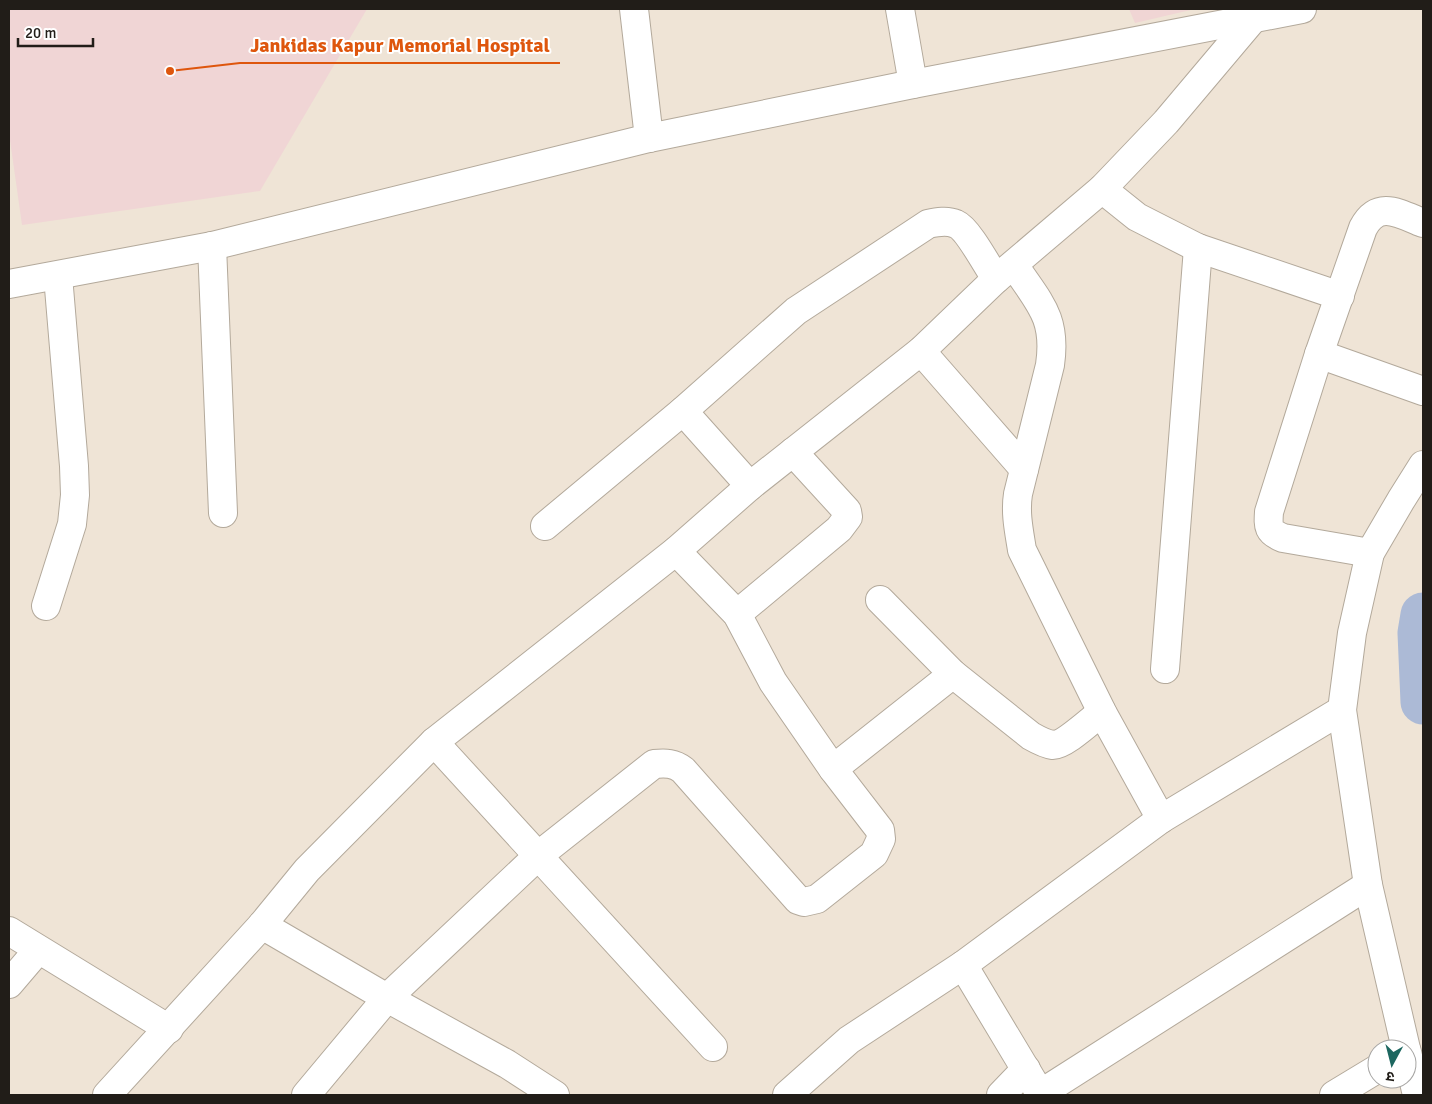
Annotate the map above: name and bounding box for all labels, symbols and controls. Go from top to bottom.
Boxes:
scale bar [18,15,92,47]
text: 20 m [25,24,56,42]
callout: Jankidas Kapur Memorial Hospital [240,28,560,63]
text: Jankidas Kapur Memorial Hospital [250,33,550,58]
north arrow [1367,1039,1417,1089]
text: उ [1385,1067,1396,1085]

